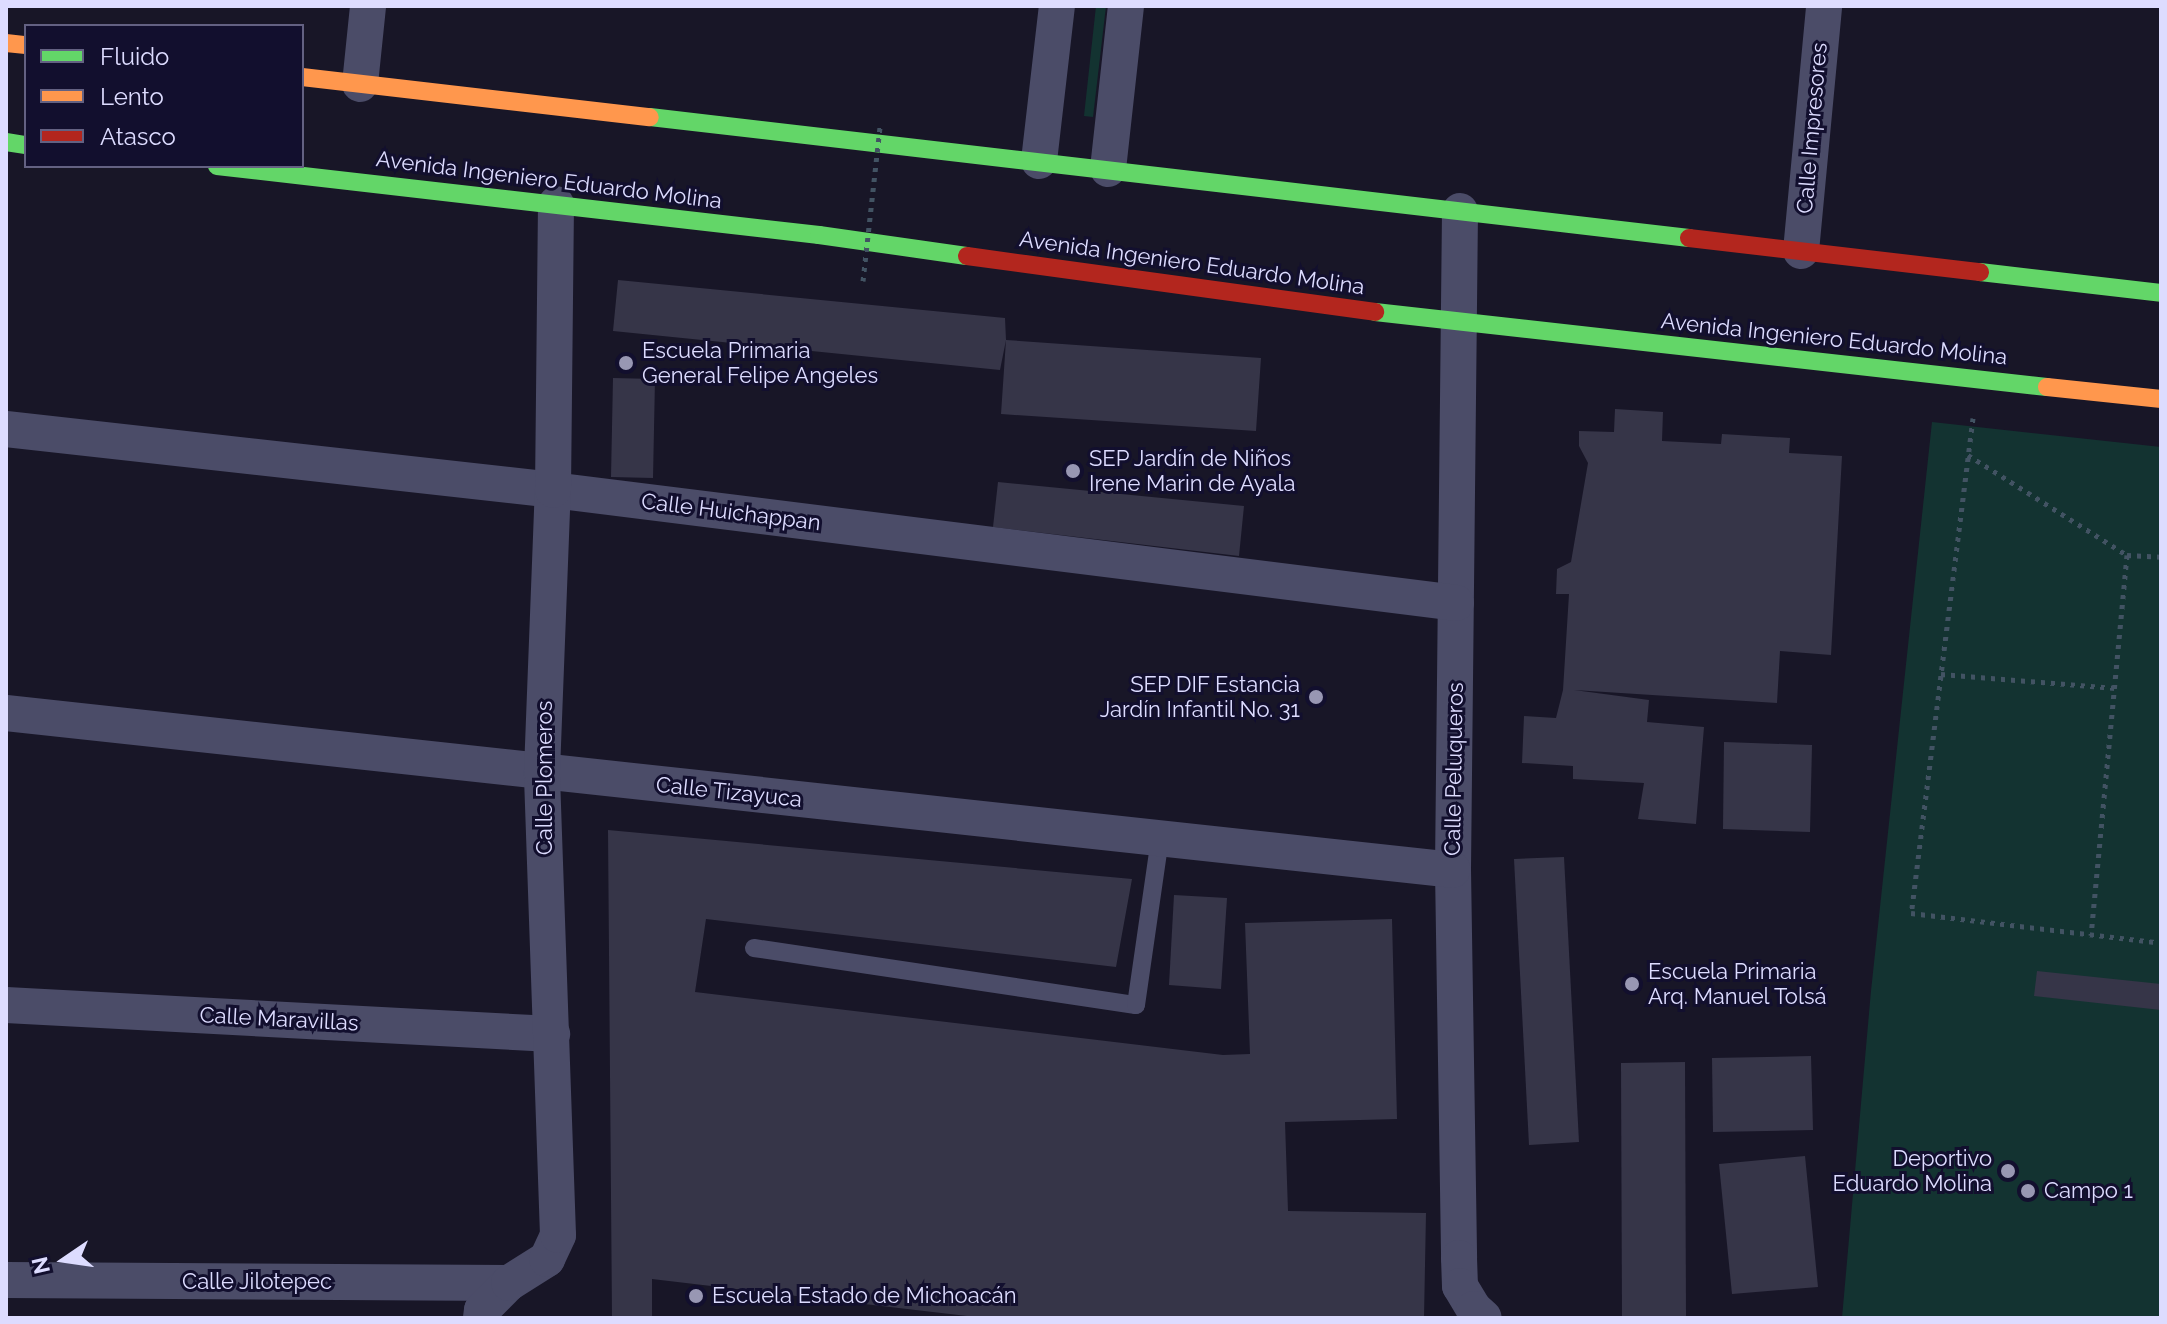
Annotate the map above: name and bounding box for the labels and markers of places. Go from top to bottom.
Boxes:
place label: Escuela Primaria General Felipe Angeles [642,337,879,388]
marker: Escuela Primaria General Felipe Angeles [617,354,635,372]
place label: SEP Jardín de Niños Irene Marin de Ayala [1089,445,1296,496]
marker: SEP Jardín de Niños Irene Marin de Ayala [1064,462,1082,480]
place label: SEP DIF Estancia Jardín Infantil No. 31 [1099,671,1300,722]
marker: SEP DIF Estancia Jardín Infantil No. 31 [1307,688,1325,706]
place label: Escuela Primaria Arq. Manuel Tolsá [1648,958,1828,1010]
marker: Escuela Primaria Arq. Manuel Tolsá [1623,975,1641,993]
place label: Deportivo Eduardo Molina [1833,1145,1992,1196]
marker: Deportivo Eduardo Molina [1999,1162,2017,1180]
place label: Campo 1 [2044,1178,2133,1204]
marker: Campo 1 [2019,1182,2037,1200]
place label: Escuela Estado de Michoacán [712,1283,1017,1309]
marker: Escuela Estado de Michoacán [687,1287,705,1305]

